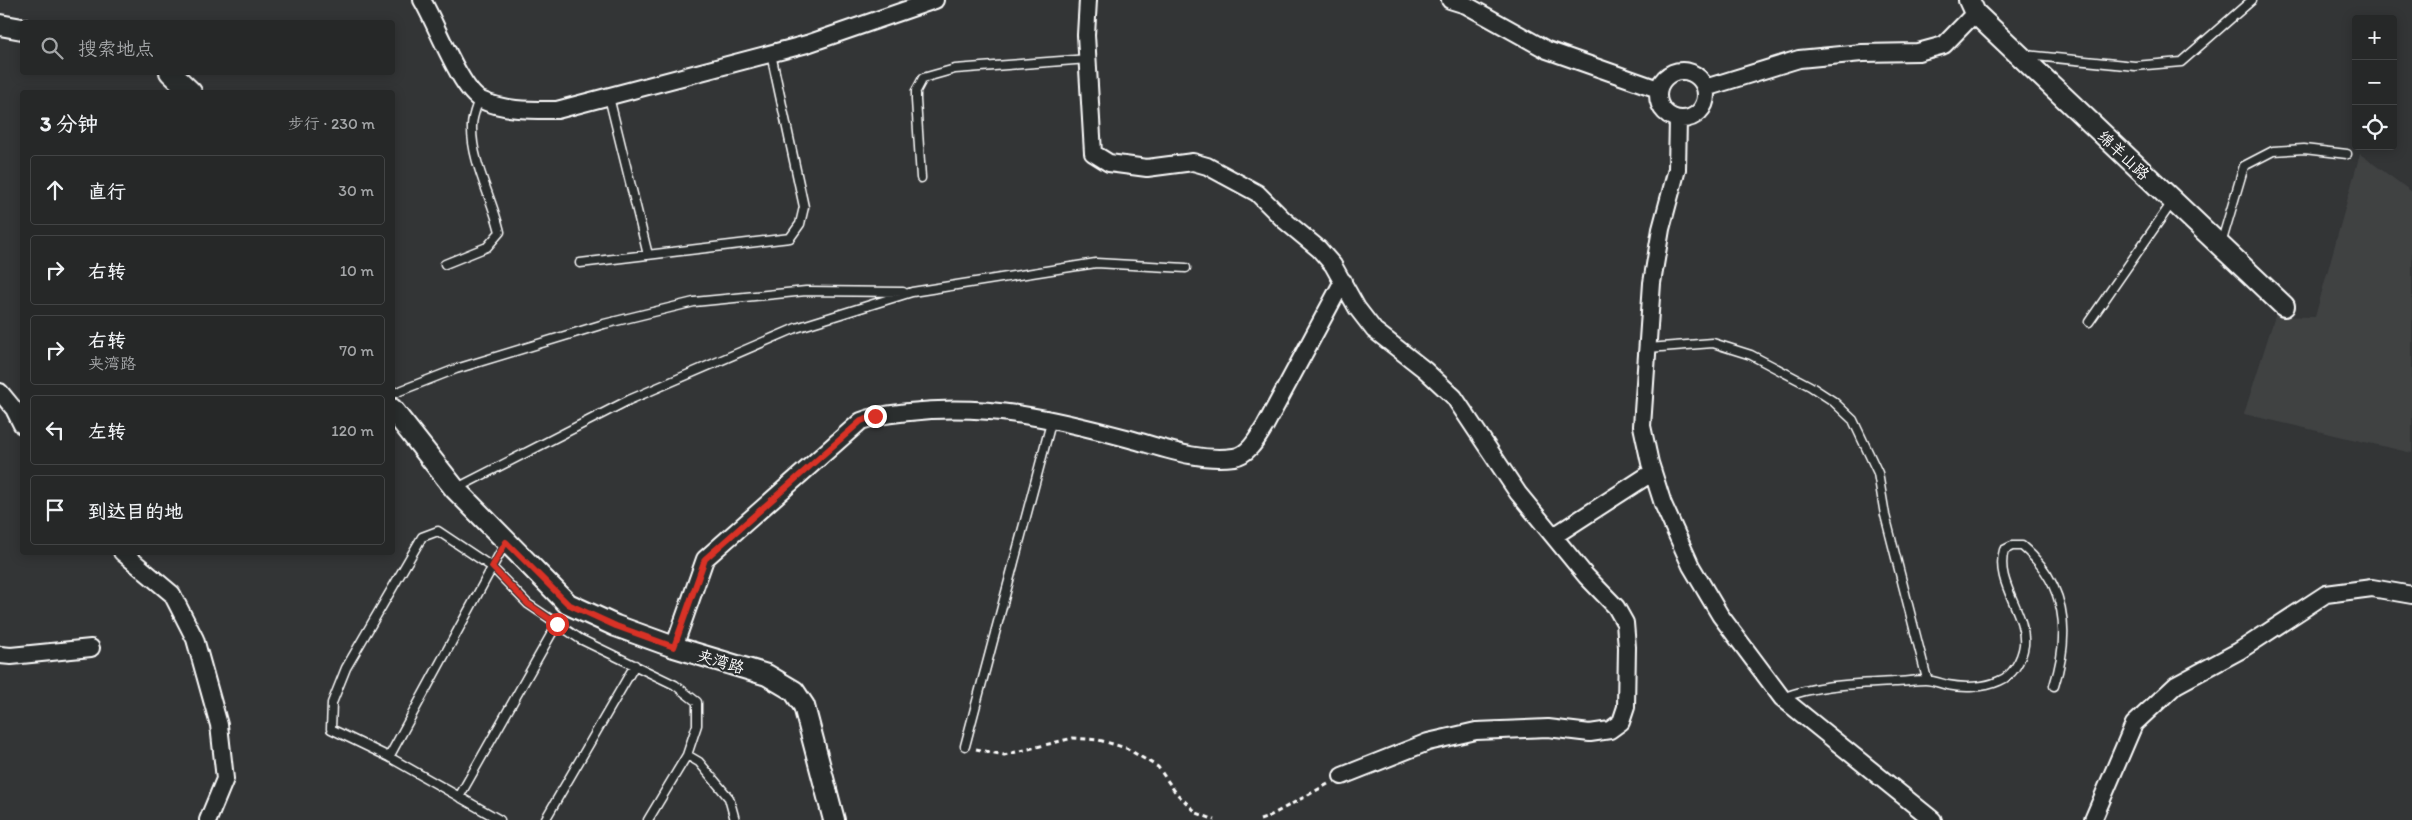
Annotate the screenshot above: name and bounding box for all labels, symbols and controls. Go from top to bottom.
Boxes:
map controls [2352,15,2397,150]
button: + [2352,15,2397,60]
search box [20,20,395,75]
icon: search [38,34,66,62]
text: 搜索地点 [78,37,154,60]
button: − [2352,60,2397,105]
button: locate [2352,105,2397,150]
text: 3 分钟 [40,111,98,136]
text: 步行 · 230 m [288,114,375,133]
street label: 绵羊山路 [2094,127,2154,184]
icon: ahead [41,176,69,204]
text: 直行 [88,180,126,203]
text: 30 m [338,181,374,200]
icon: right [41,256,69,284]
text: 右转 [88,260,126,283]
text: 10 m [340,261,374,280]
text: 右转 [88,329,126,352]
icon: right [41,336,69,364]
text: 70 m [339,341,374,360]
text: 夹湾路 [88,354,136,373]
route end [864,405,887,428]
icon: left [41,416,69,444]
text: 左转 [88,420,126,443]
text: 120 m [331,421,374,440]
icon: arrive [41,496,69,524]
text: 到达目的地 [88,500,183,523]
route start [546,613,569,636]
street label: 夹湾路 [695,645,747,678]

